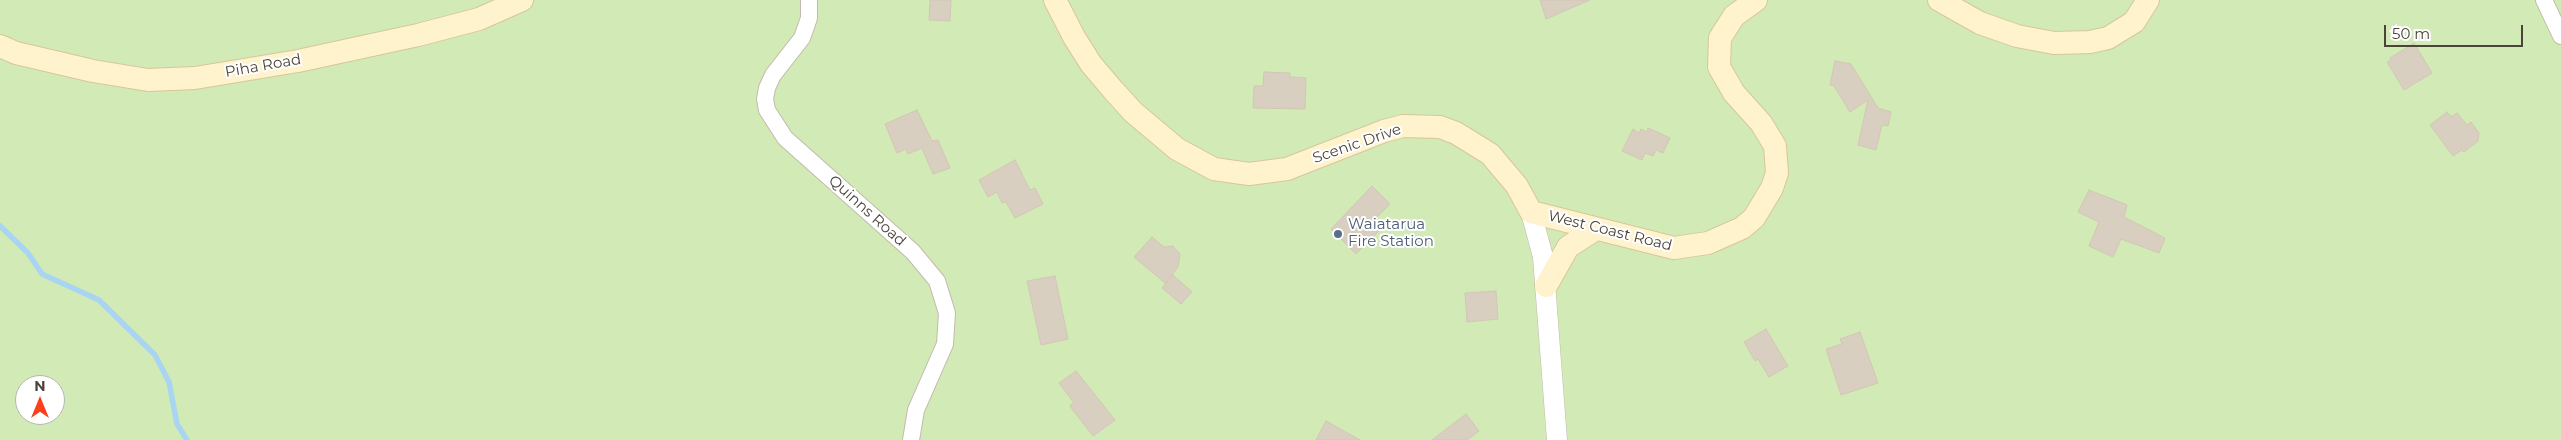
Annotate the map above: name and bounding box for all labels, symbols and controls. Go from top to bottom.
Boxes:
scale bar [2386,15,2525,47]
text: 50 m [2392,24,2430,43]
street label: Piha Road [224,50,302,82]
street label: Scenic Drive [1310,120,1404,168]
street label: Quinns Road [825,172,909,250]
street label: West Coast Road [1546,207,1674,255]
place label: Waiatarua Fire Station [1348,216,1434,251]
marker: Waiatarua Fire Station [1332,228,1344,240]
north arrow [15,375,65,425]
text: N [34,377,46,395]

